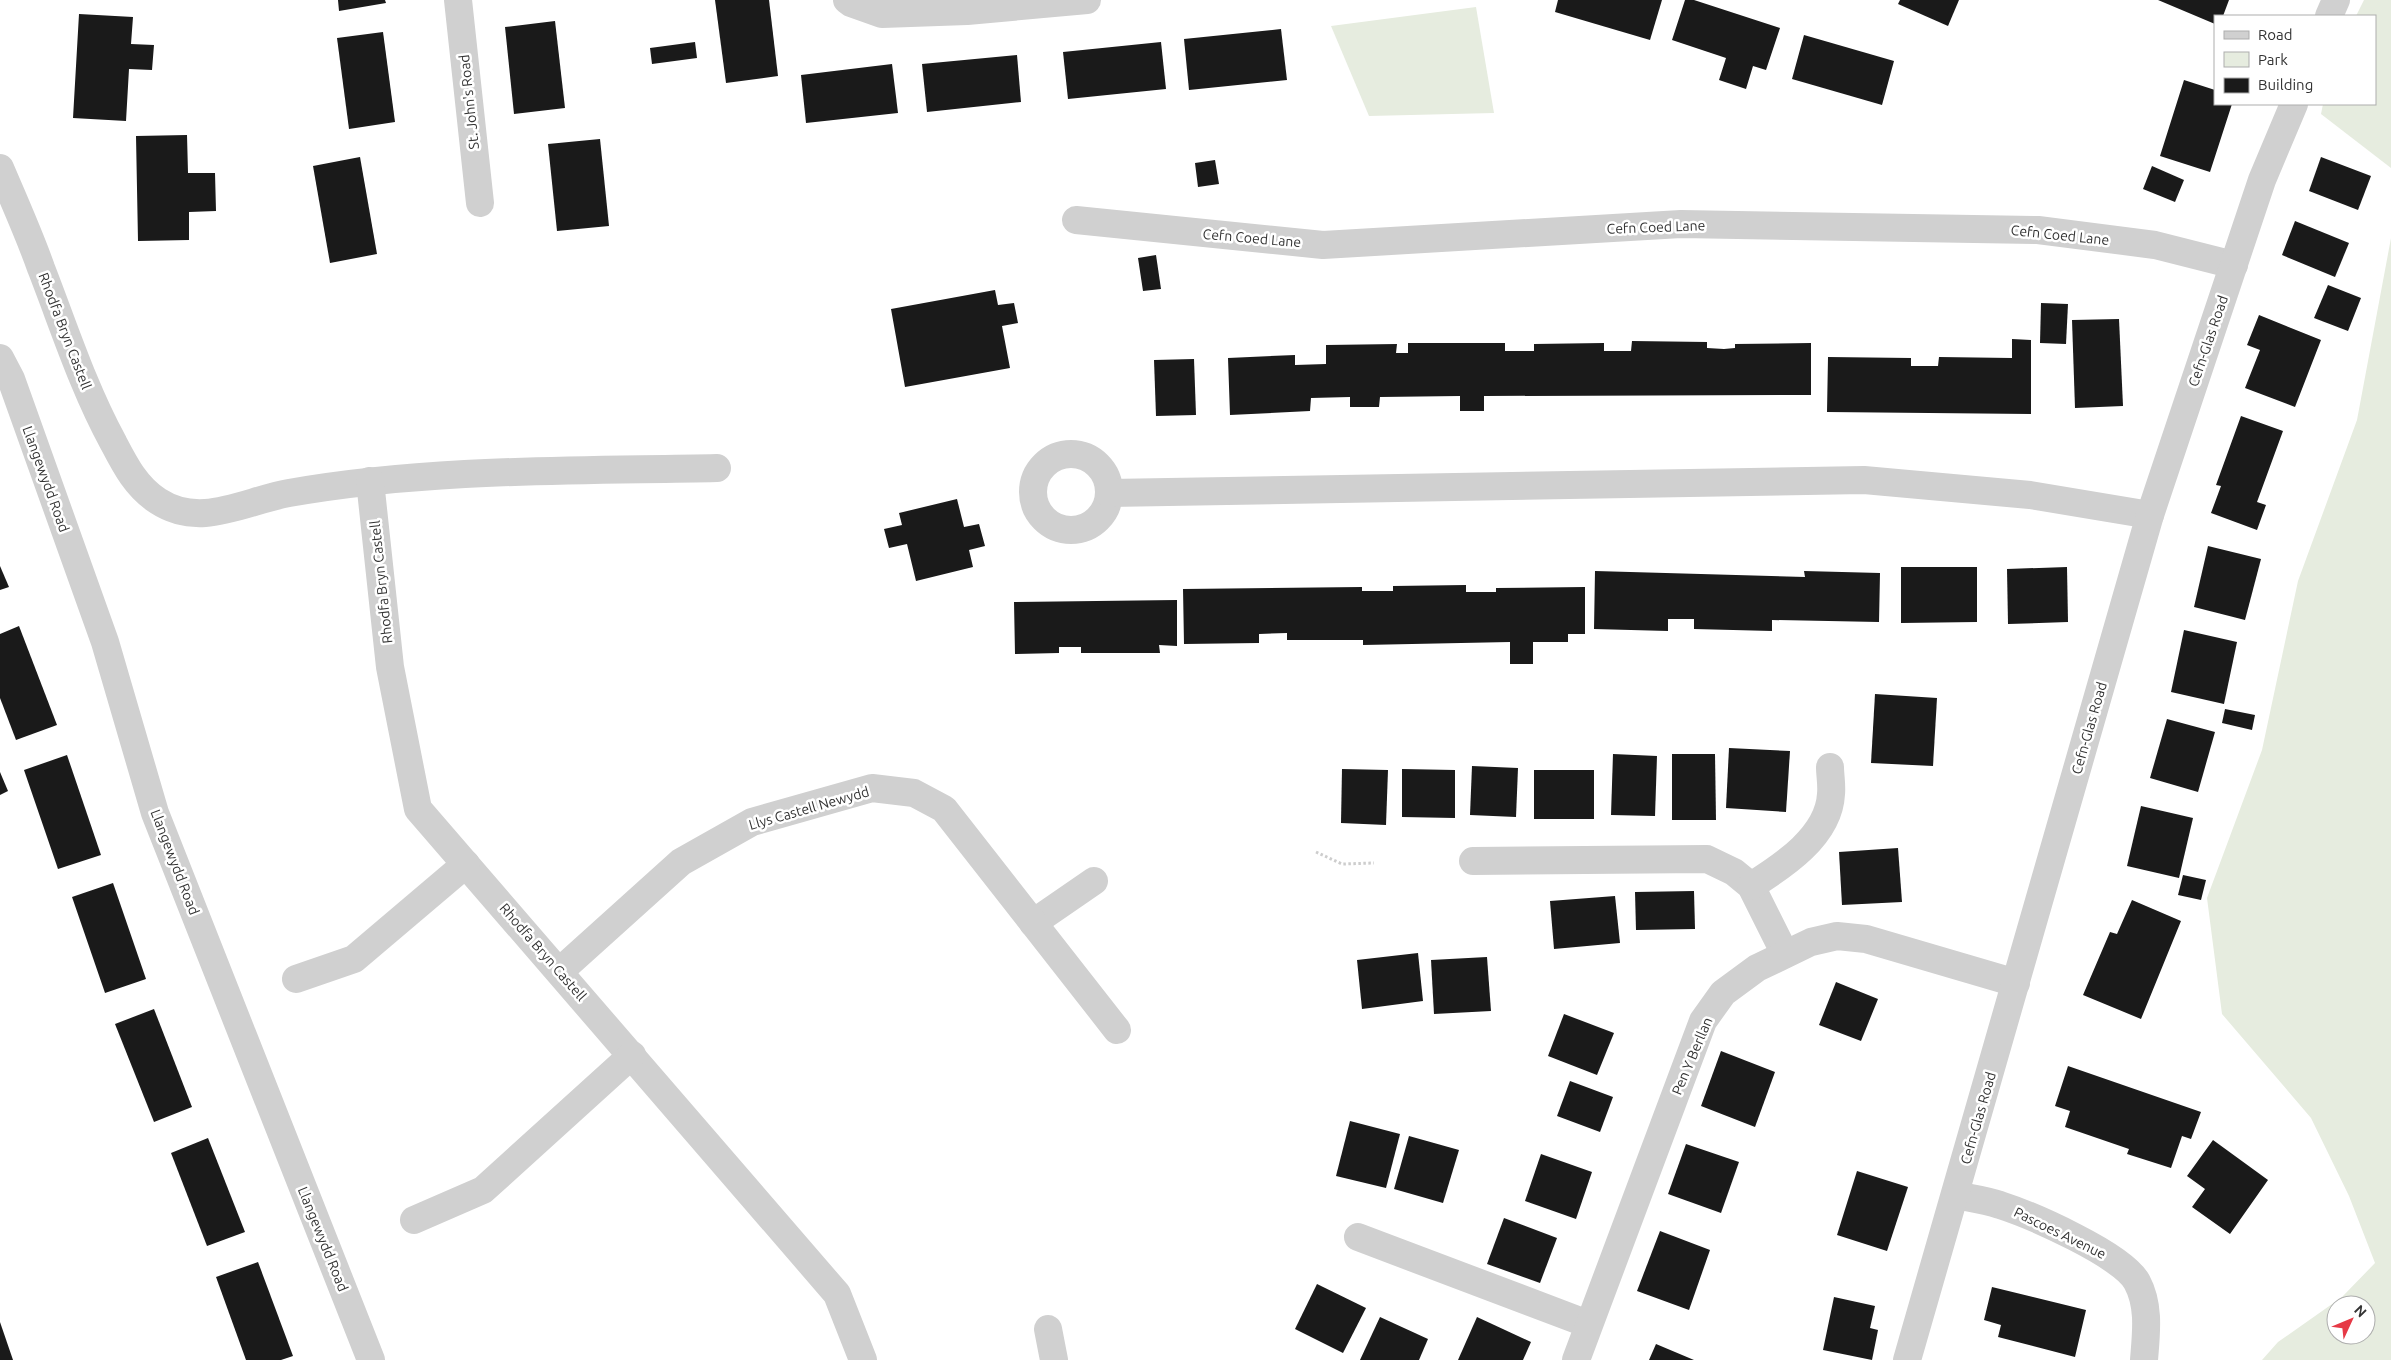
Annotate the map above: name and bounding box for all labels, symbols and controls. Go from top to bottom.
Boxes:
legend [2214,15,2376,105]
text: Road [2258,26,2293,43]
text: Park [2258,51,2288,68]
street label: St. John's Road [456,54,482,150]
text: Building [2258,76,2313,93]
street label: Cefn Coed Lane [1606,217,1706,237]
street label: Cefn Coed Lane [2010,222,2110,248]
street label: Cefn Coed Lane [1202,226,1302,250]
street label: Rhodfa Bryn Castell [35,270,95,392]
street label: Cefn-Glas Road [2185,293,2231,389]
street label: Llangewydd Road [19,424,73,534]
street label: Rhodfa Bryn Castell [367,519,395,644]
street label: Cefn-Glas Road [2068,680,2110,776]
street label: Llys Castell Newydd [747,783,871,833]
street label: Llangewydd Road [148,807,202,917]
street label: Rhodfa Bryn Castell [496,900,590,1004]
street label: Pen Y Berllan [1668,1015,1716,1097]
street label: Cefn-Glas Road [1957,1070,1999,1166]
street label: Llangewydd Road [295,1184,351,1294]
street label: Pascoes Avenue [2011,1204,2109,1262]
north arrow [2326,1295,2376,1345]
text: N [2351,1302,2370,1320]

